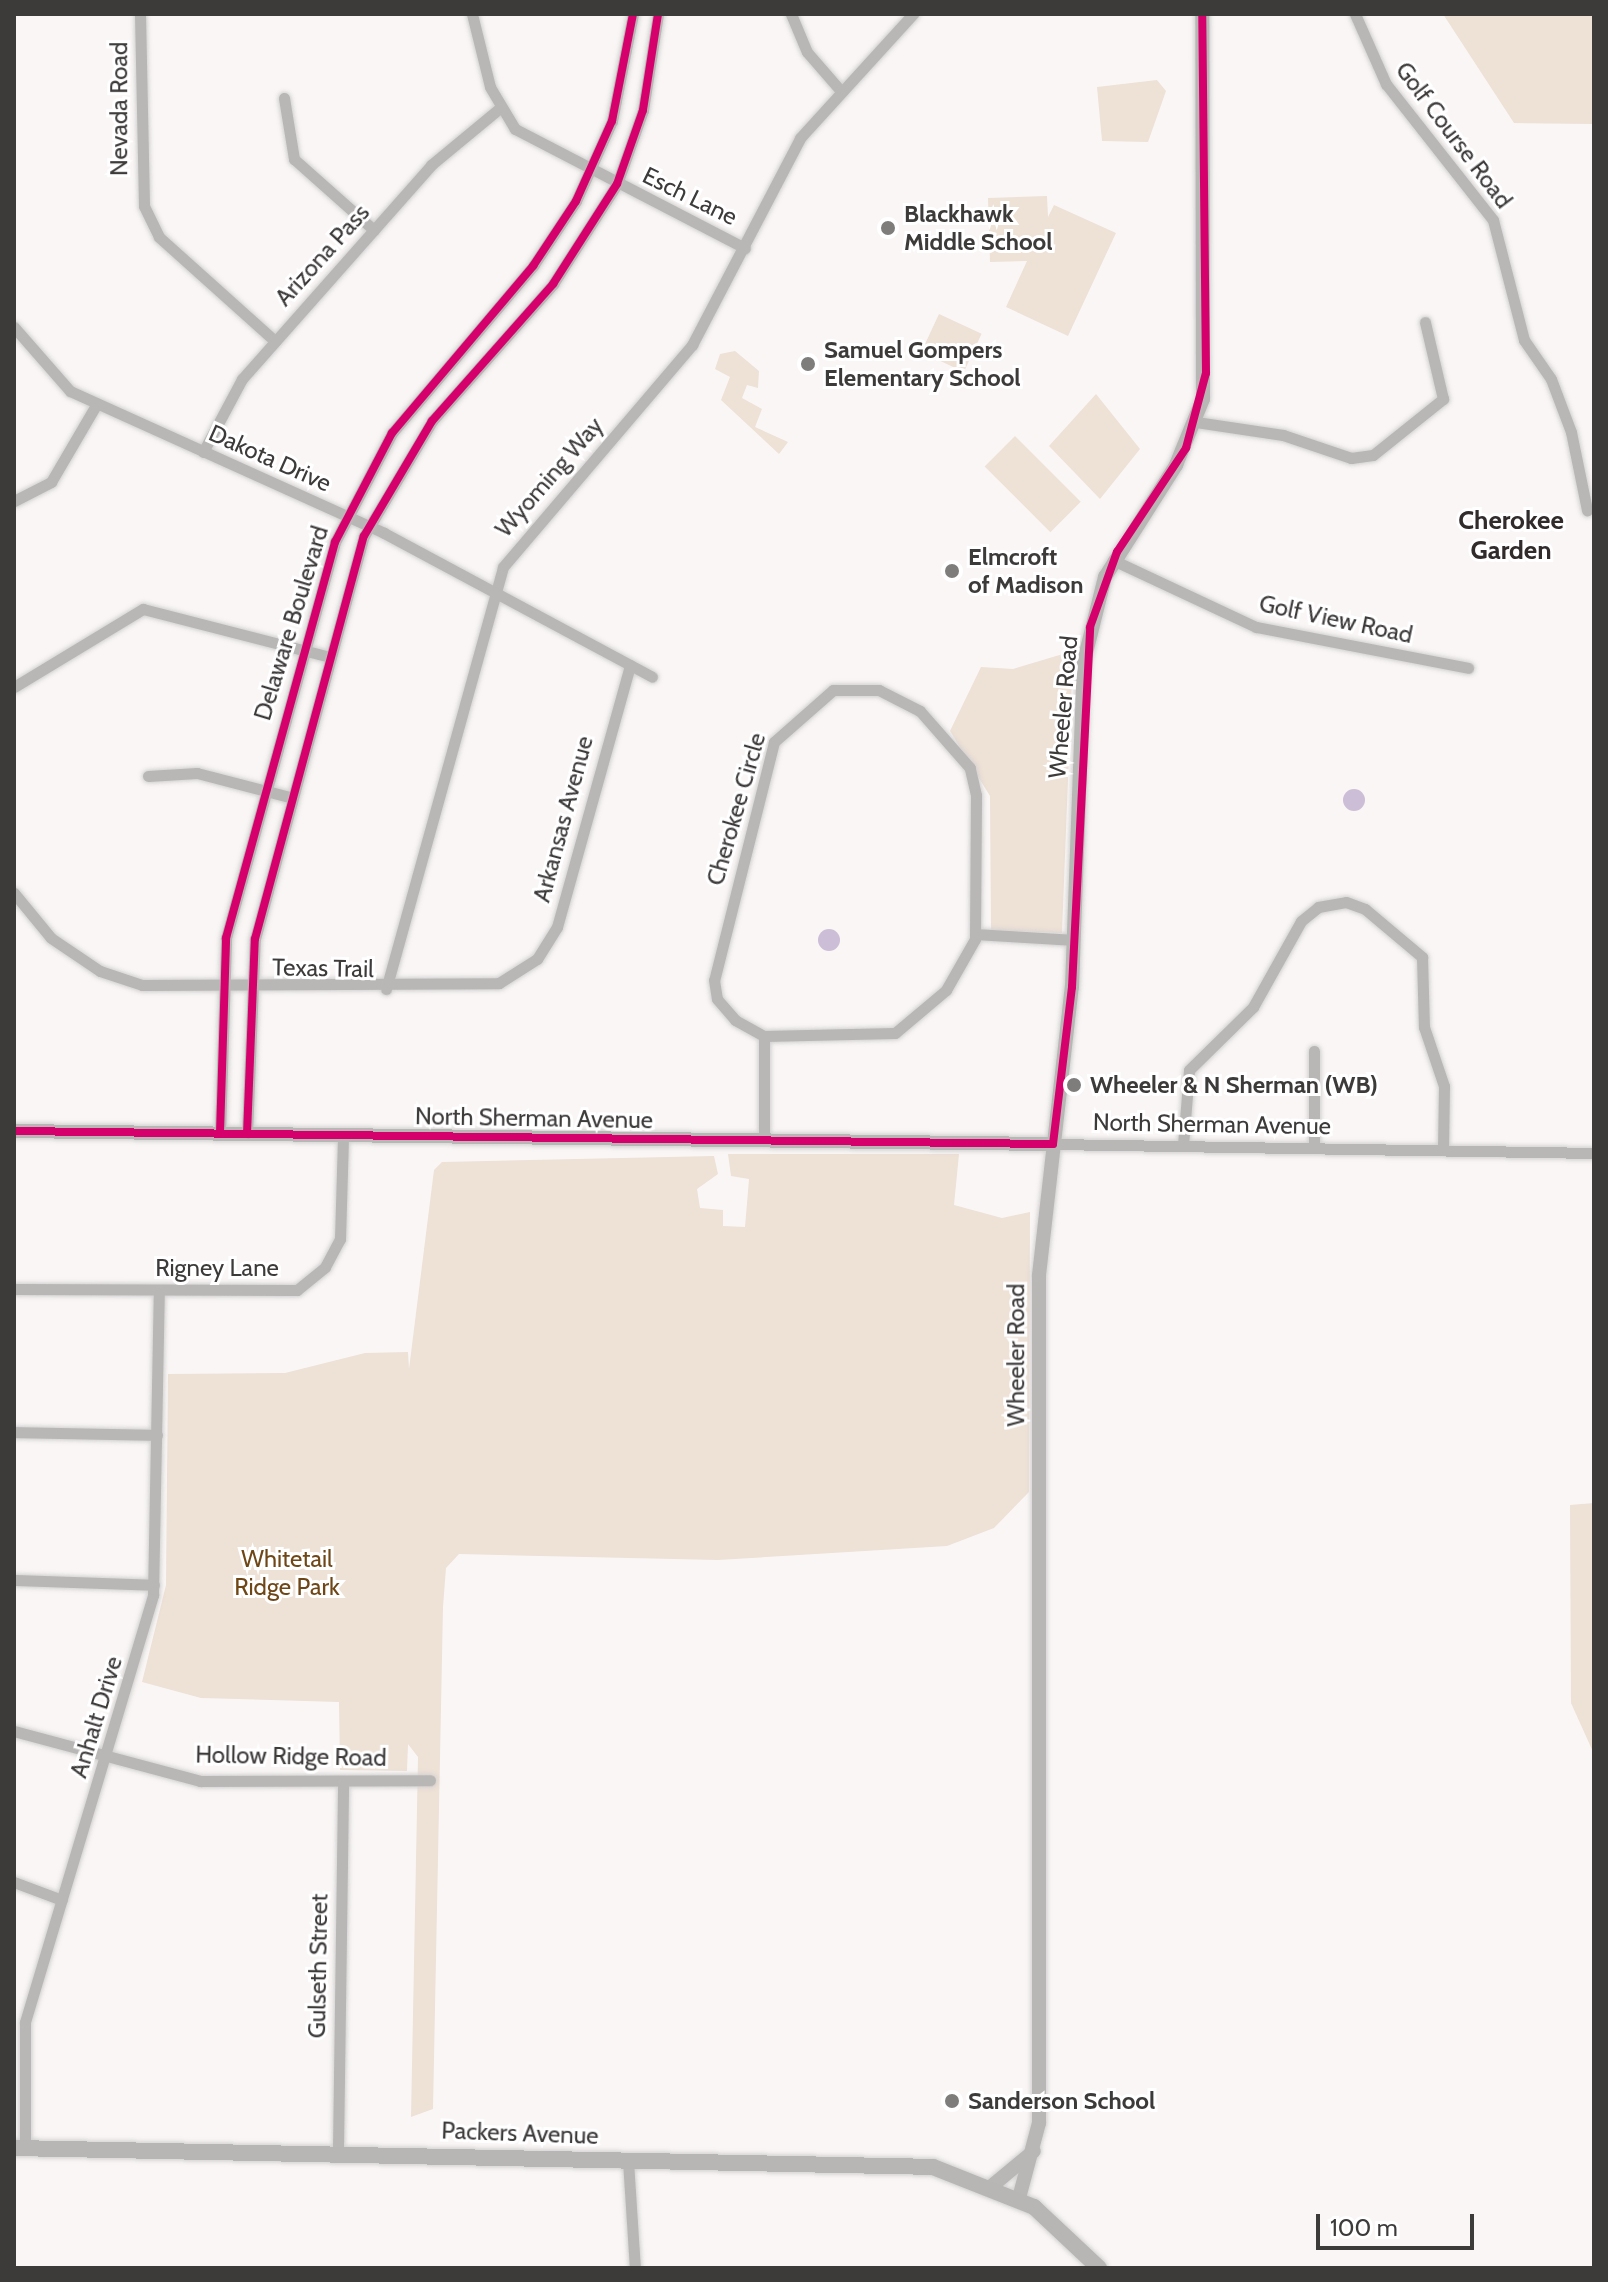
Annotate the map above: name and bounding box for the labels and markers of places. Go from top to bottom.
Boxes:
place label: Blackhawk Middle School [904,200,1053,256]
marker: Blackhawk Middle School [879,219,897,237]
place label: Samuel Gompers Elementary School [824,336,1021,392]
marker: Samuel Gompers Elementary School [799,355,817,373]
place label: Elmcroft of Madison [968,543,1083,599]
marker: Elmcroft of Madison [943,562,961,580]
place label: Wheeler & N Sherman (WB) [1090,1071,1378,1099]
marker: Wheeler & N Sherman (WB) [1065,1076,1083,1094]
place label: Sanderson School [968,2087,1155,2115]
marker: Sanderson School [943,2092,961,2110]

